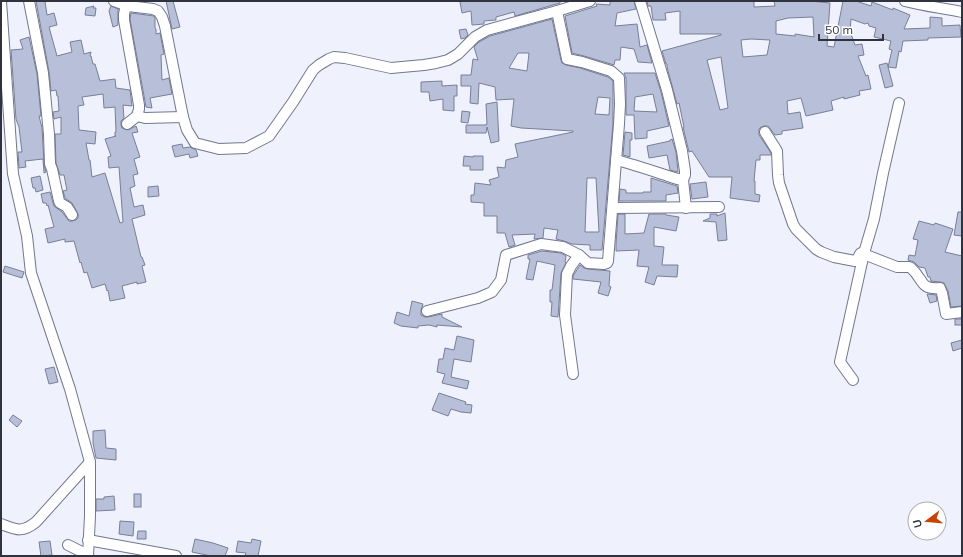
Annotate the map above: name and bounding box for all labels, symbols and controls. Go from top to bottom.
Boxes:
scale bar [819,16,883,42]
text: 50 m [825,22,853,37]
north arrow [907,501,947,541]
text: U [910,518,925,530]

